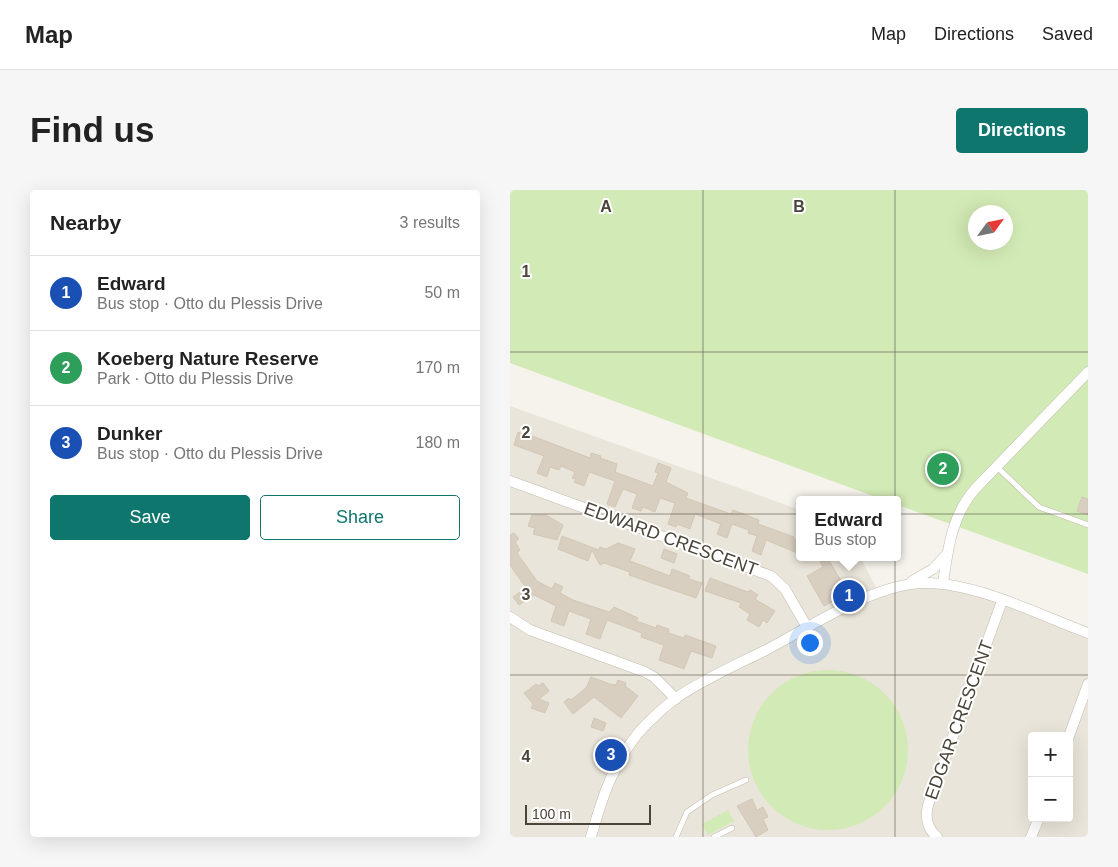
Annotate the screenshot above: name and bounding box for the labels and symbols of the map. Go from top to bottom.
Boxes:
text: A [600,198,612,215]
text: B [793,198,805,215]
north arrow [968,205,1013,250]
text: 1 [522,263,531,280]
text: 2 [522,424,531,441]
pin: 2 [927,450,959,488]
street label: EDWARD CRESCENT [581,498,761,580]
pin: 1 [833,577,865,615]
text: 3 [522,586,531,603]
your location [797,630,823,656]
street label: EDGAR CRESCENT [921,638,997,802]
pin: 3 [595,736,627,774]
text: 4 [522,748,531,765]
scale bar [525,802,651,825]

